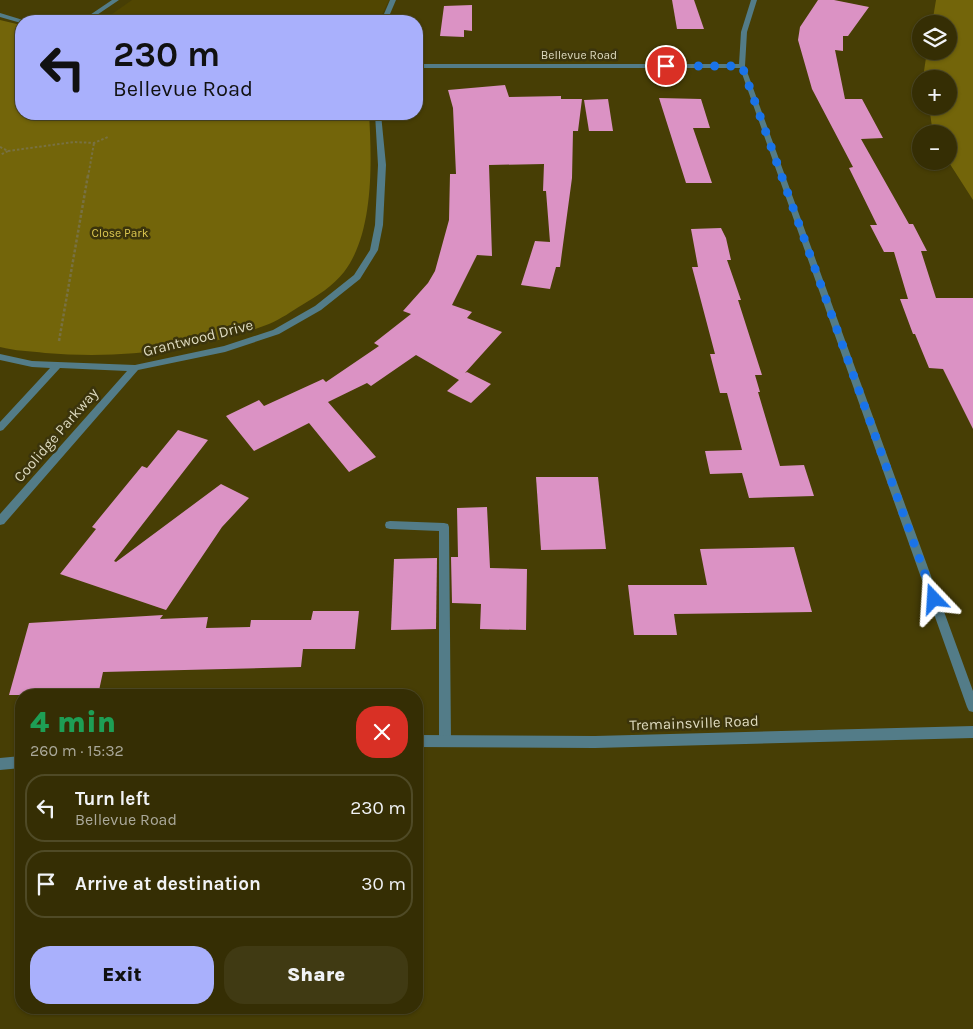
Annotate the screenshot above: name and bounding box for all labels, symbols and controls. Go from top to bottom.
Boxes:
map controls [912,15,957,170]
button: layers [912,15,957,60]
text: 230 m [113,34,220,75]
icon: left [30,35,95,100]
pin [645,45,687,87]
street label: Bellevue Road [541,48,617,62]
icon: arrive [652,52,680,80]
button: + [912,70,957,115]
text: Bellevue Road [113,76,253,102]
button: − [912,125,957,170]
park label: Close Park [92,226,149,240]
street label: Grantwood Drive [141,316,255,360]
street label: Coolidge Parkway [10,384,102,486]
position arrow [907,572,959,624]
text: 4 min [30,704,116,740]
button: close [356,706,408,758]
street label: Tremainsville Road [629,712,759,734]
text: 260 m · 15:32 [30,741,124,760]
text: Turn left [75,788,150,810]
icon: left [32,794,60,822]
text: 230 m [350,797,406,819]
text: Bellevue Road [75,810,177,829]
icon: arrive [32,870,60,898]
text: Arrive at destination [75,873,261,895]
text: 30 m [361,873,406,895]
button: Exit [30,946,214,1004]
button: Share [224,946,408,1004]

